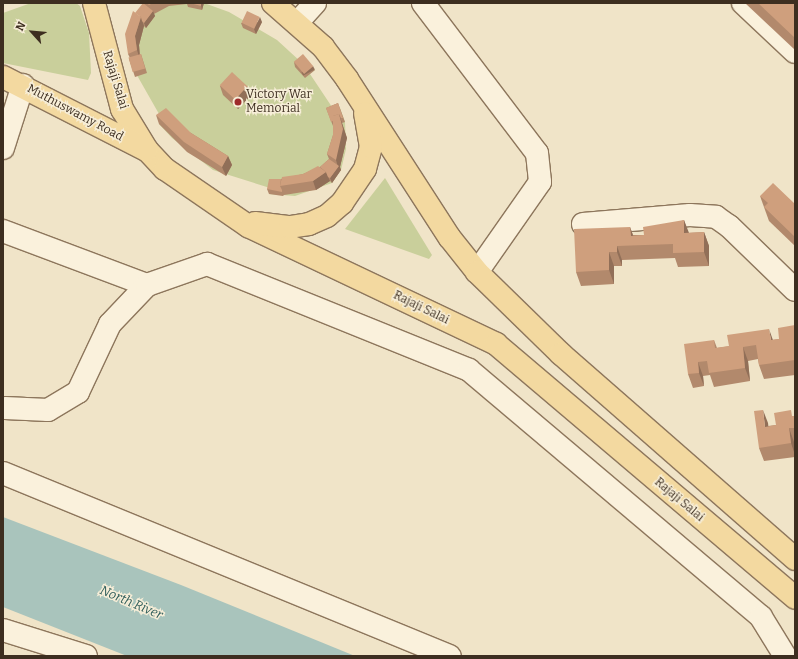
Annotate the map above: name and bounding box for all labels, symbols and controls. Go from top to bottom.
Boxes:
north arrow [12,12,52,52]
text: N [13,20,29,33]
street label: Rajaji Salai [99,49,131,111]
street label: Muthuswamy Road [24,82,126,144]
place label: Victory War Memorial [246,88,312,116]
marker: Victory War Memorial [233,97,243,107]
street label: Rajaji Salai [391,288,451,328]
street label: Rajaji Salai [651,475,707,525]
water label: North River [97,583,165,623]

